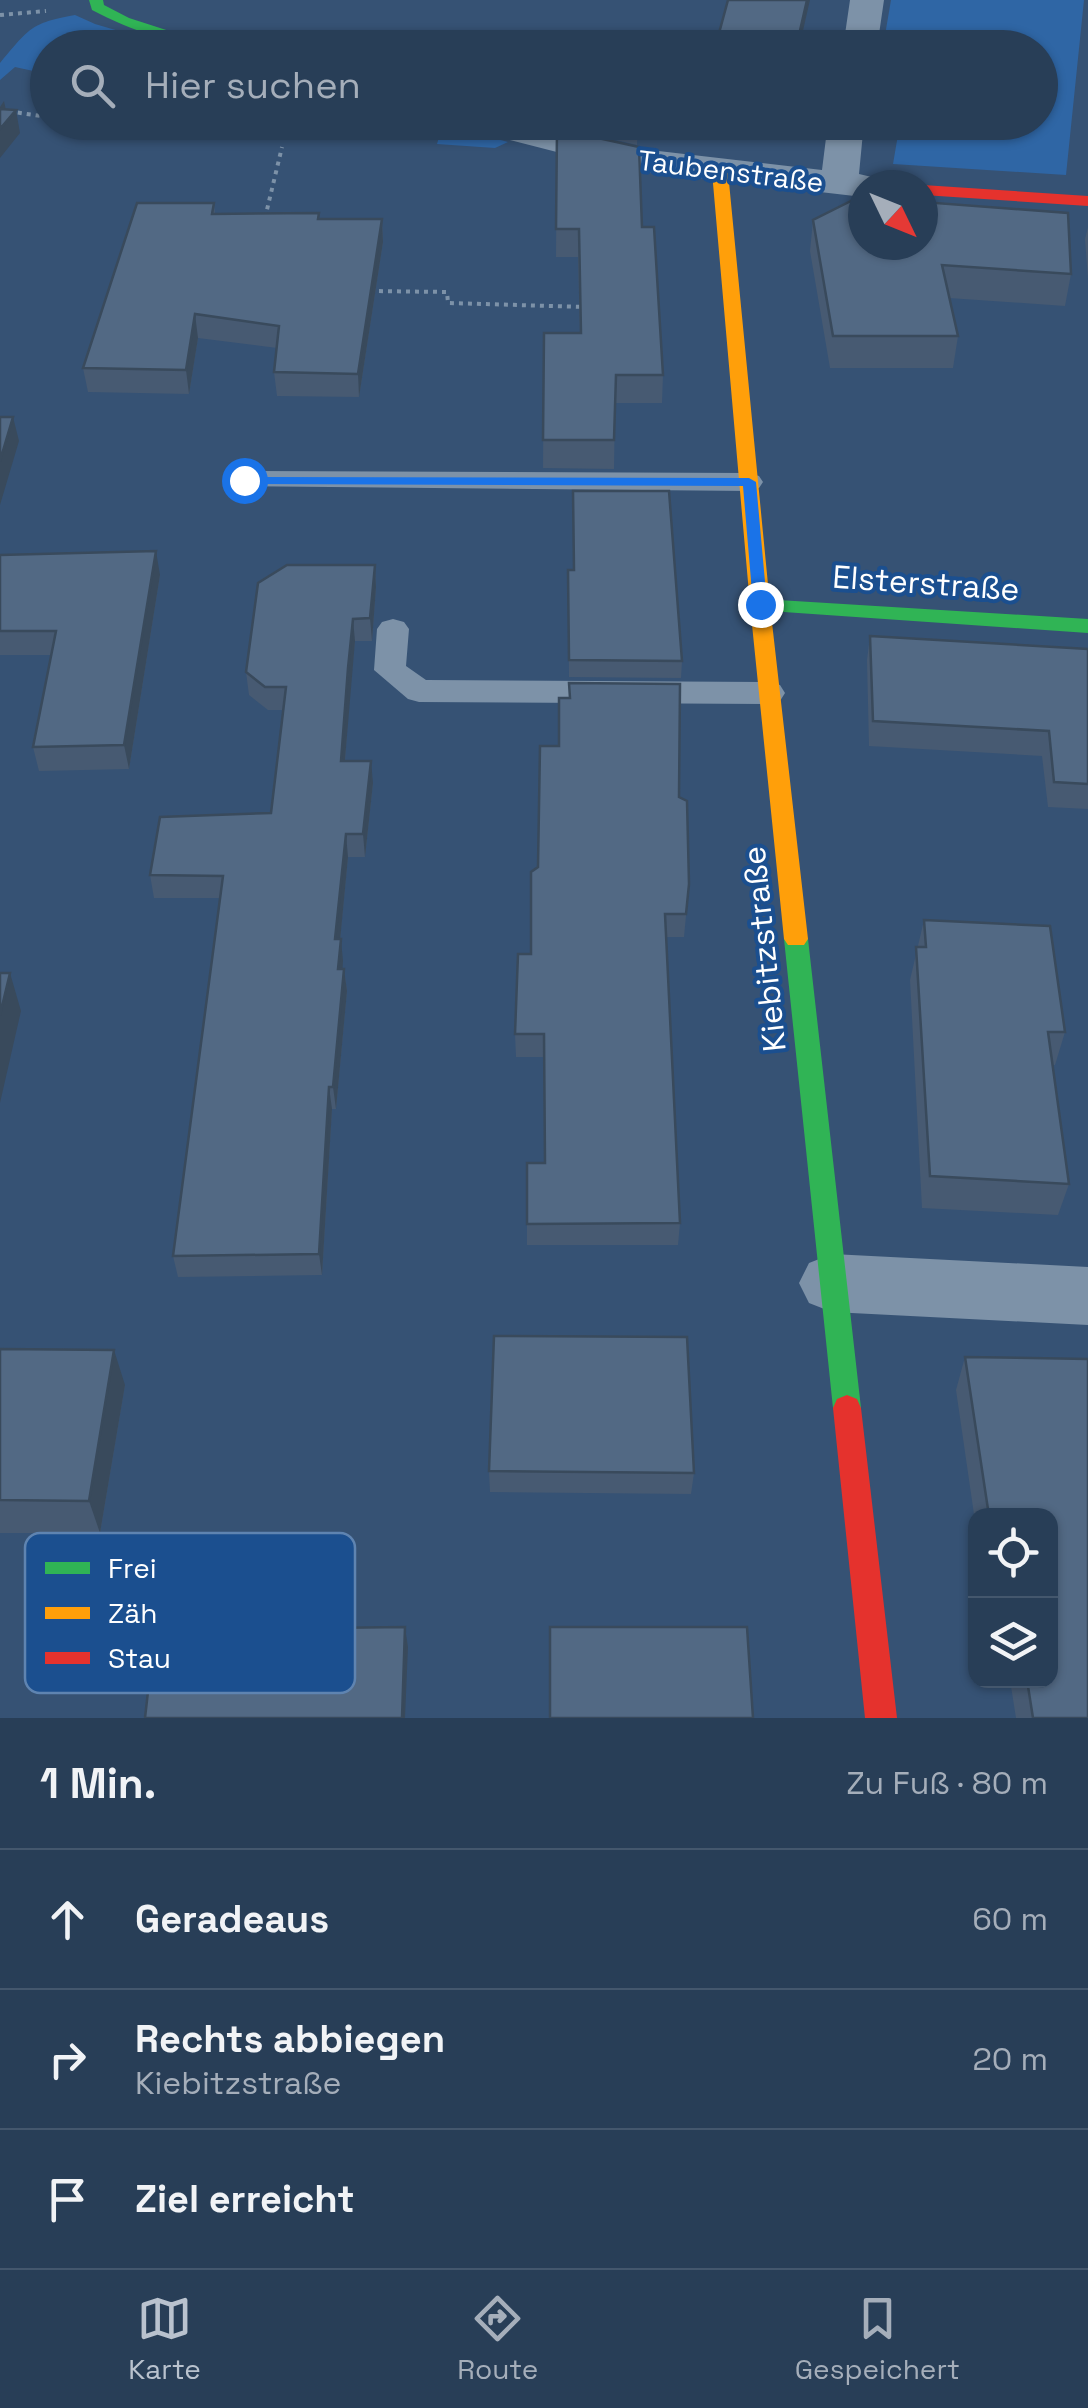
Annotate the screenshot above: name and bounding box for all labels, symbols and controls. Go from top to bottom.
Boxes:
search box [30,30,1058,140]
icon: search [65,58,120,113]
text: Hier suchen [145,61,361,109]
street label: Taubenstraße [636,142,826,200]
north arrow [848,170,938,260]
route start [222,458,268,504]
street label: Elsterstraße [831,557,1021,609]
route end [738,582,784,628]
street label: Kiebitzstraße [733,844,795,1054]
map controls [968,1508,1058,1688]
button: locate [968,1508,1058,1598]
legend [25,1533,355,1693]
text: Frei [108,1550,157,1586]
text: Zäh [108,1595,157,1631]
button: layers [968,1598,1058,1688]
text: Stau [108,1640,171,1676]
text: 1 Min. [40,1757,156,1810]
text: Zu Fuß · 80 m [846,1763,1048,1803]
icon: ahead [40,1892,95,1947]
text: Geradeaus [135,1895,329,1943]
text: 60 m [972,1899,1048,1939]
text: Rechts abbiegen [135,2015,445,2063]
icon: right [40,2032,95,2087]
text: 20 m [972,2039,1048,2079]
text: Kiebitzstraße [135,2063,341,2103]
icon: arrive [40,2172,95,2227]
text: Ziel erreicht [135,2175,355,2223]
tab: Karte [128,2291,201,2387]
tab: Route [457,2291,538,2387]
tab: Gespeichert [795,2291,960,2387]

